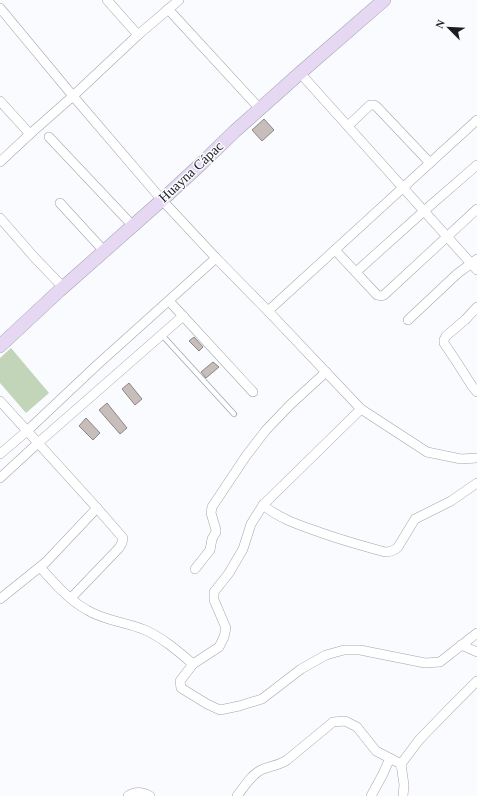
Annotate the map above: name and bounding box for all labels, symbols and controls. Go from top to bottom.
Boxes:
north arrow [429,8,469,48]
text: N [433,18,447,30]
street label: Huayna Cápac [156,139,226,205]

